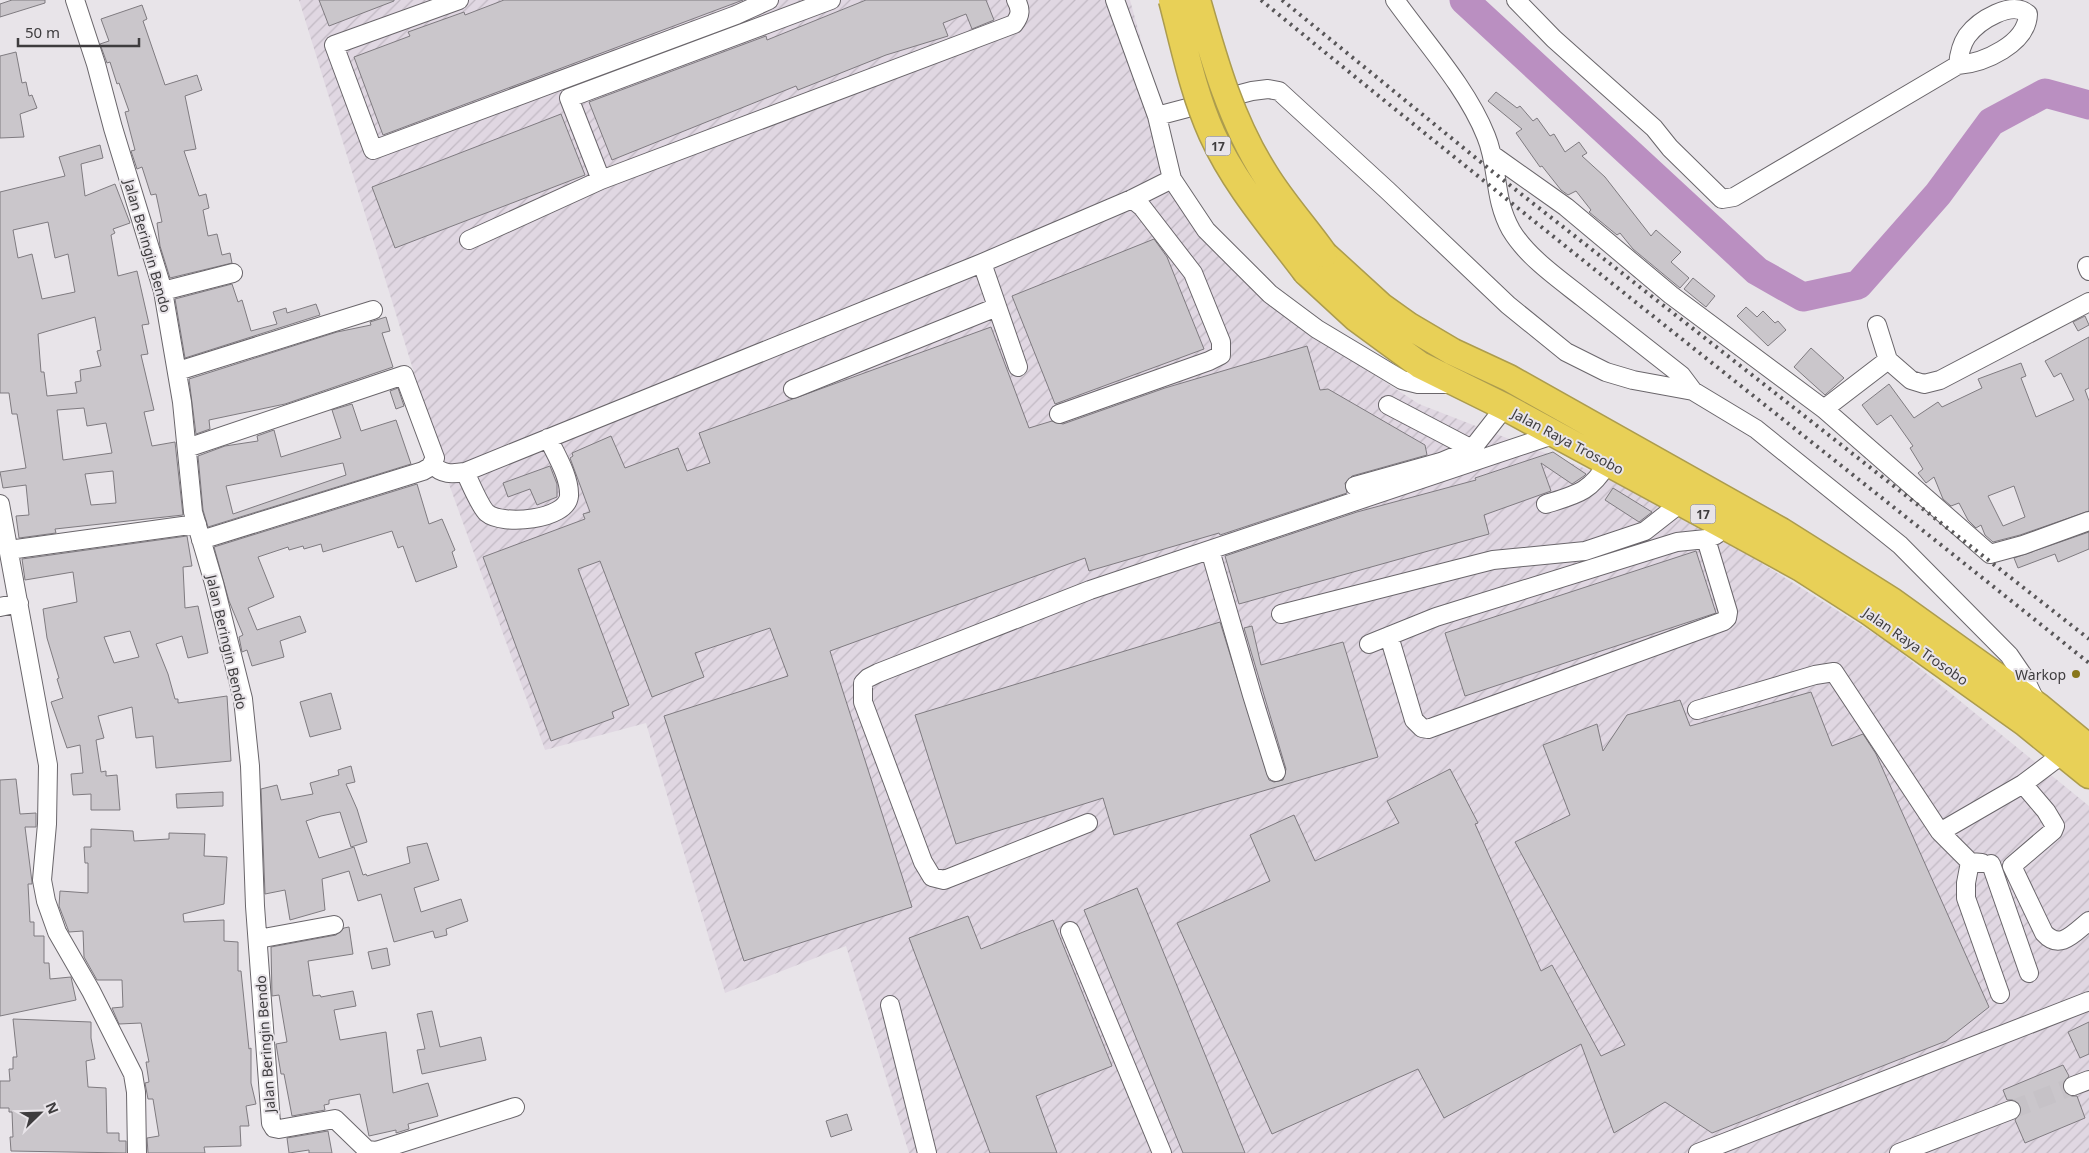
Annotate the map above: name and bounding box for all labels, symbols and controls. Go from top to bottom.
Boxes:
scale bar [18,15,139,47]
text: 50 m [25,22,60,42]
road number: 17 [1206,136,1230,156]
street label: Jalan Beringin Bendo [119,175,176,315]
street label: Jalan Raya Trosobo [1507,403,1627,478]
road number: 17 [1690,504,1716,524]
street label: Jalan Beringin Bendo [202,571,252,711]
street label: Jalan Raya Trosobo [1858,602,1972,689]
place label: Warkop [2015,665,2066,684]
marker: Warkop [2070,668,2082,680]
street label: Jalan Beringin Bendo [251,975,279,1115]
north arrow [15,1088,65,1138]
text: N [41,1099,63,1117]

